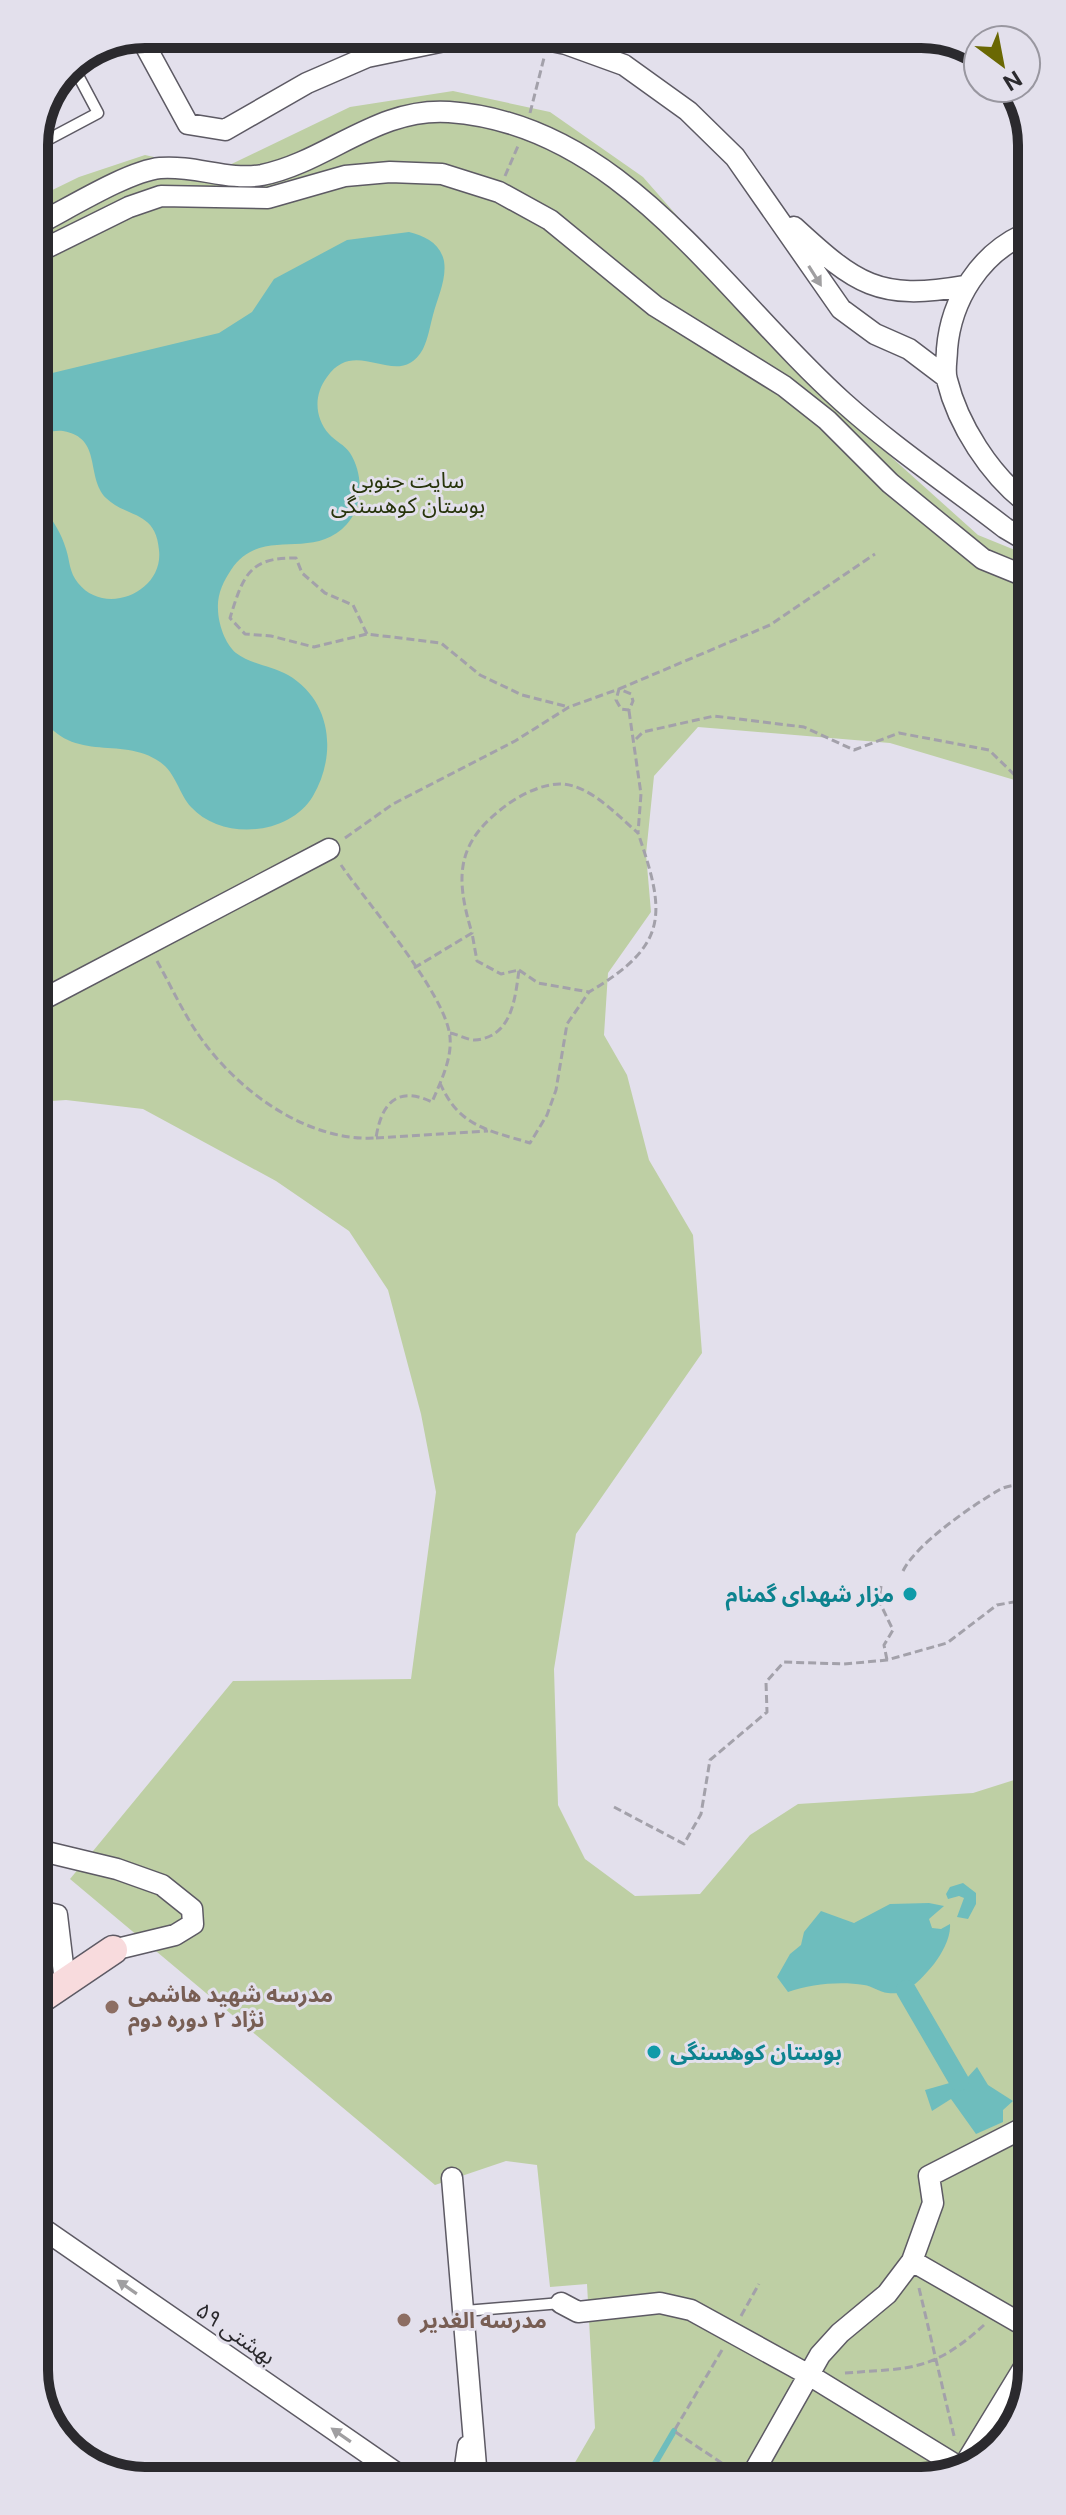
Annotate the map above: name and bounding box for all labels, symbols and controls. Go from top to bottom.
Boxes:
north arrow [962,24,1042,104]
text: N [998,65,1027,97]
one-way arrow [808,265,822,287]
park label: سایت جنوبی بوستان کوهسنگی [331,467,485,518]
place label: مزار شهدای گمنام [726,1581,894,1611]
marker: مزار شهدای گمنام [901,1585,919,1603]
place label: مدرسه شهید هاشمی نژاد ۲ دوره دوم [128,1981,333,2036]
marker: مدرسه شهید هاشمی نژاد ۲ دوره دوم [103,1998,121,2016]
place label: بوستان کوهسنگی [670,2039,842,2065]
marker: بوستان کوهسنگی [645,2043,663,2061]
one-way arrow [117,2280,138,2295]
street label: بهشتی ۵۹ [191,2296,281,2370]
place label: مدرسه الغدیر [419,2307,547,2334]
marker: مدرسه الغدیر [395,2311,413,2329]
one-way arrow [331,2428,352,2443]

